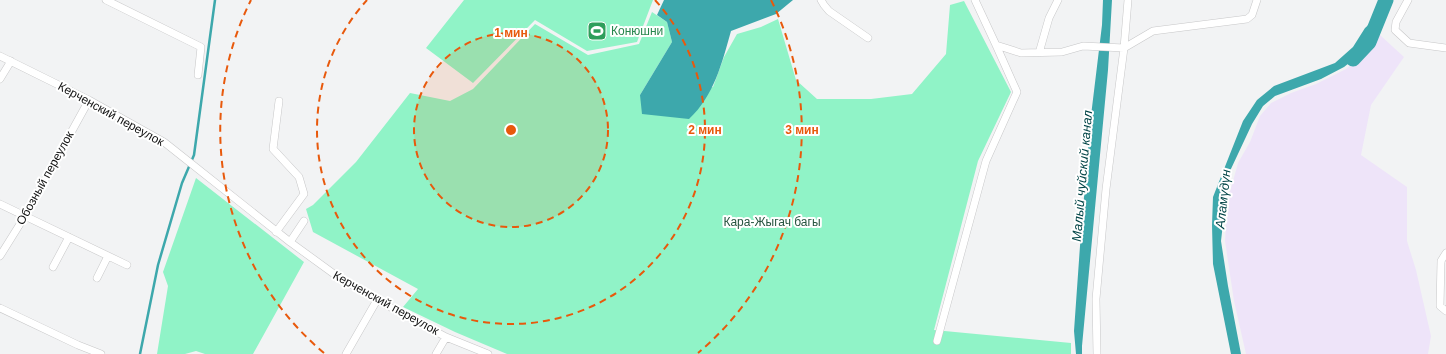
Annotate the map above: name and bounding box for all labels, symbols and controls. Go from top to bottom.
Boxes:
sports icon: Конюшни [586,20,608,42]
place label: Конюшни [611,24,663,38]
text: 1 мин [494,26,528,40]
street label: Керченский переулок [56,79,167,149]
water label: Малый чуйский канал [1069,109,1095,242]
centre of rings [504,123,518,137]
text: 2 мин [688,123,722,137]
text: 3 мин [785,123,819,137]
street label: Обозный переулок [13,128,77,227]
water label: Аламүдүн [1212,169,1234,230]
park label: Кара-Жыгач багы [723,215,821,229]
street label: Керченский переулок [331,268,442,338]

